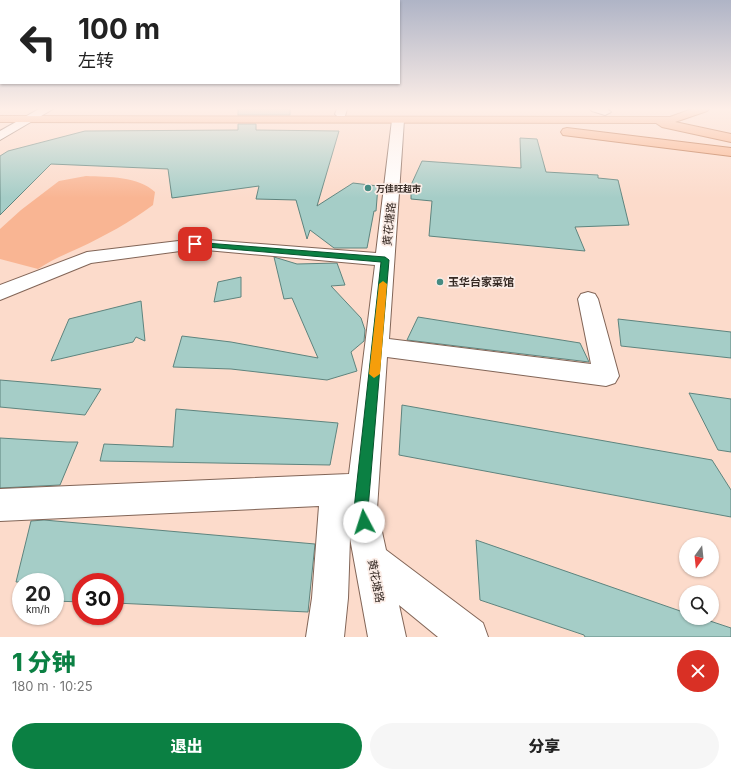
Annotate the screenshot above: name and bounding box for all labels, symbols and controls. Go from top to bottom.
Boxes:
text: 100 m [78,12,160,46]
icon: left [12,16,64,68]
text: 左转 [78,50,114,71]
marker: 万佳旺超市 [363,183,373,193]
place label: 万佳旺超市 [376,183,421,194]
street label: 黄花塘路 [380,201,398,247]
pin [178,227,212,261]
icon: arrive [184,233,206,255]
place label: 玉华台家菜馆 [448,275,514,289]
marker: 玉华台家菜馆 [435,277,445,287]
position arrow [343,501,385,543]
north arrow [679,537,719,577]
map controls [679,537,719,625]
street label: 黄花塘路 [365,558,387,604]
speed limit sign: 30 [72,573,124,625]
text: 20 [25,582,51,606]
button: search [679,585,719,625]
text: km/h [26,603,50,615]
text: 1 分钟 [12,648,76,677]
button: close [677,650,719,692]
text: 180 m · 10:25 [12,678,93,694]
button: 退出 [12,723,362,769]
button: 分享 [370,723,719,769]

